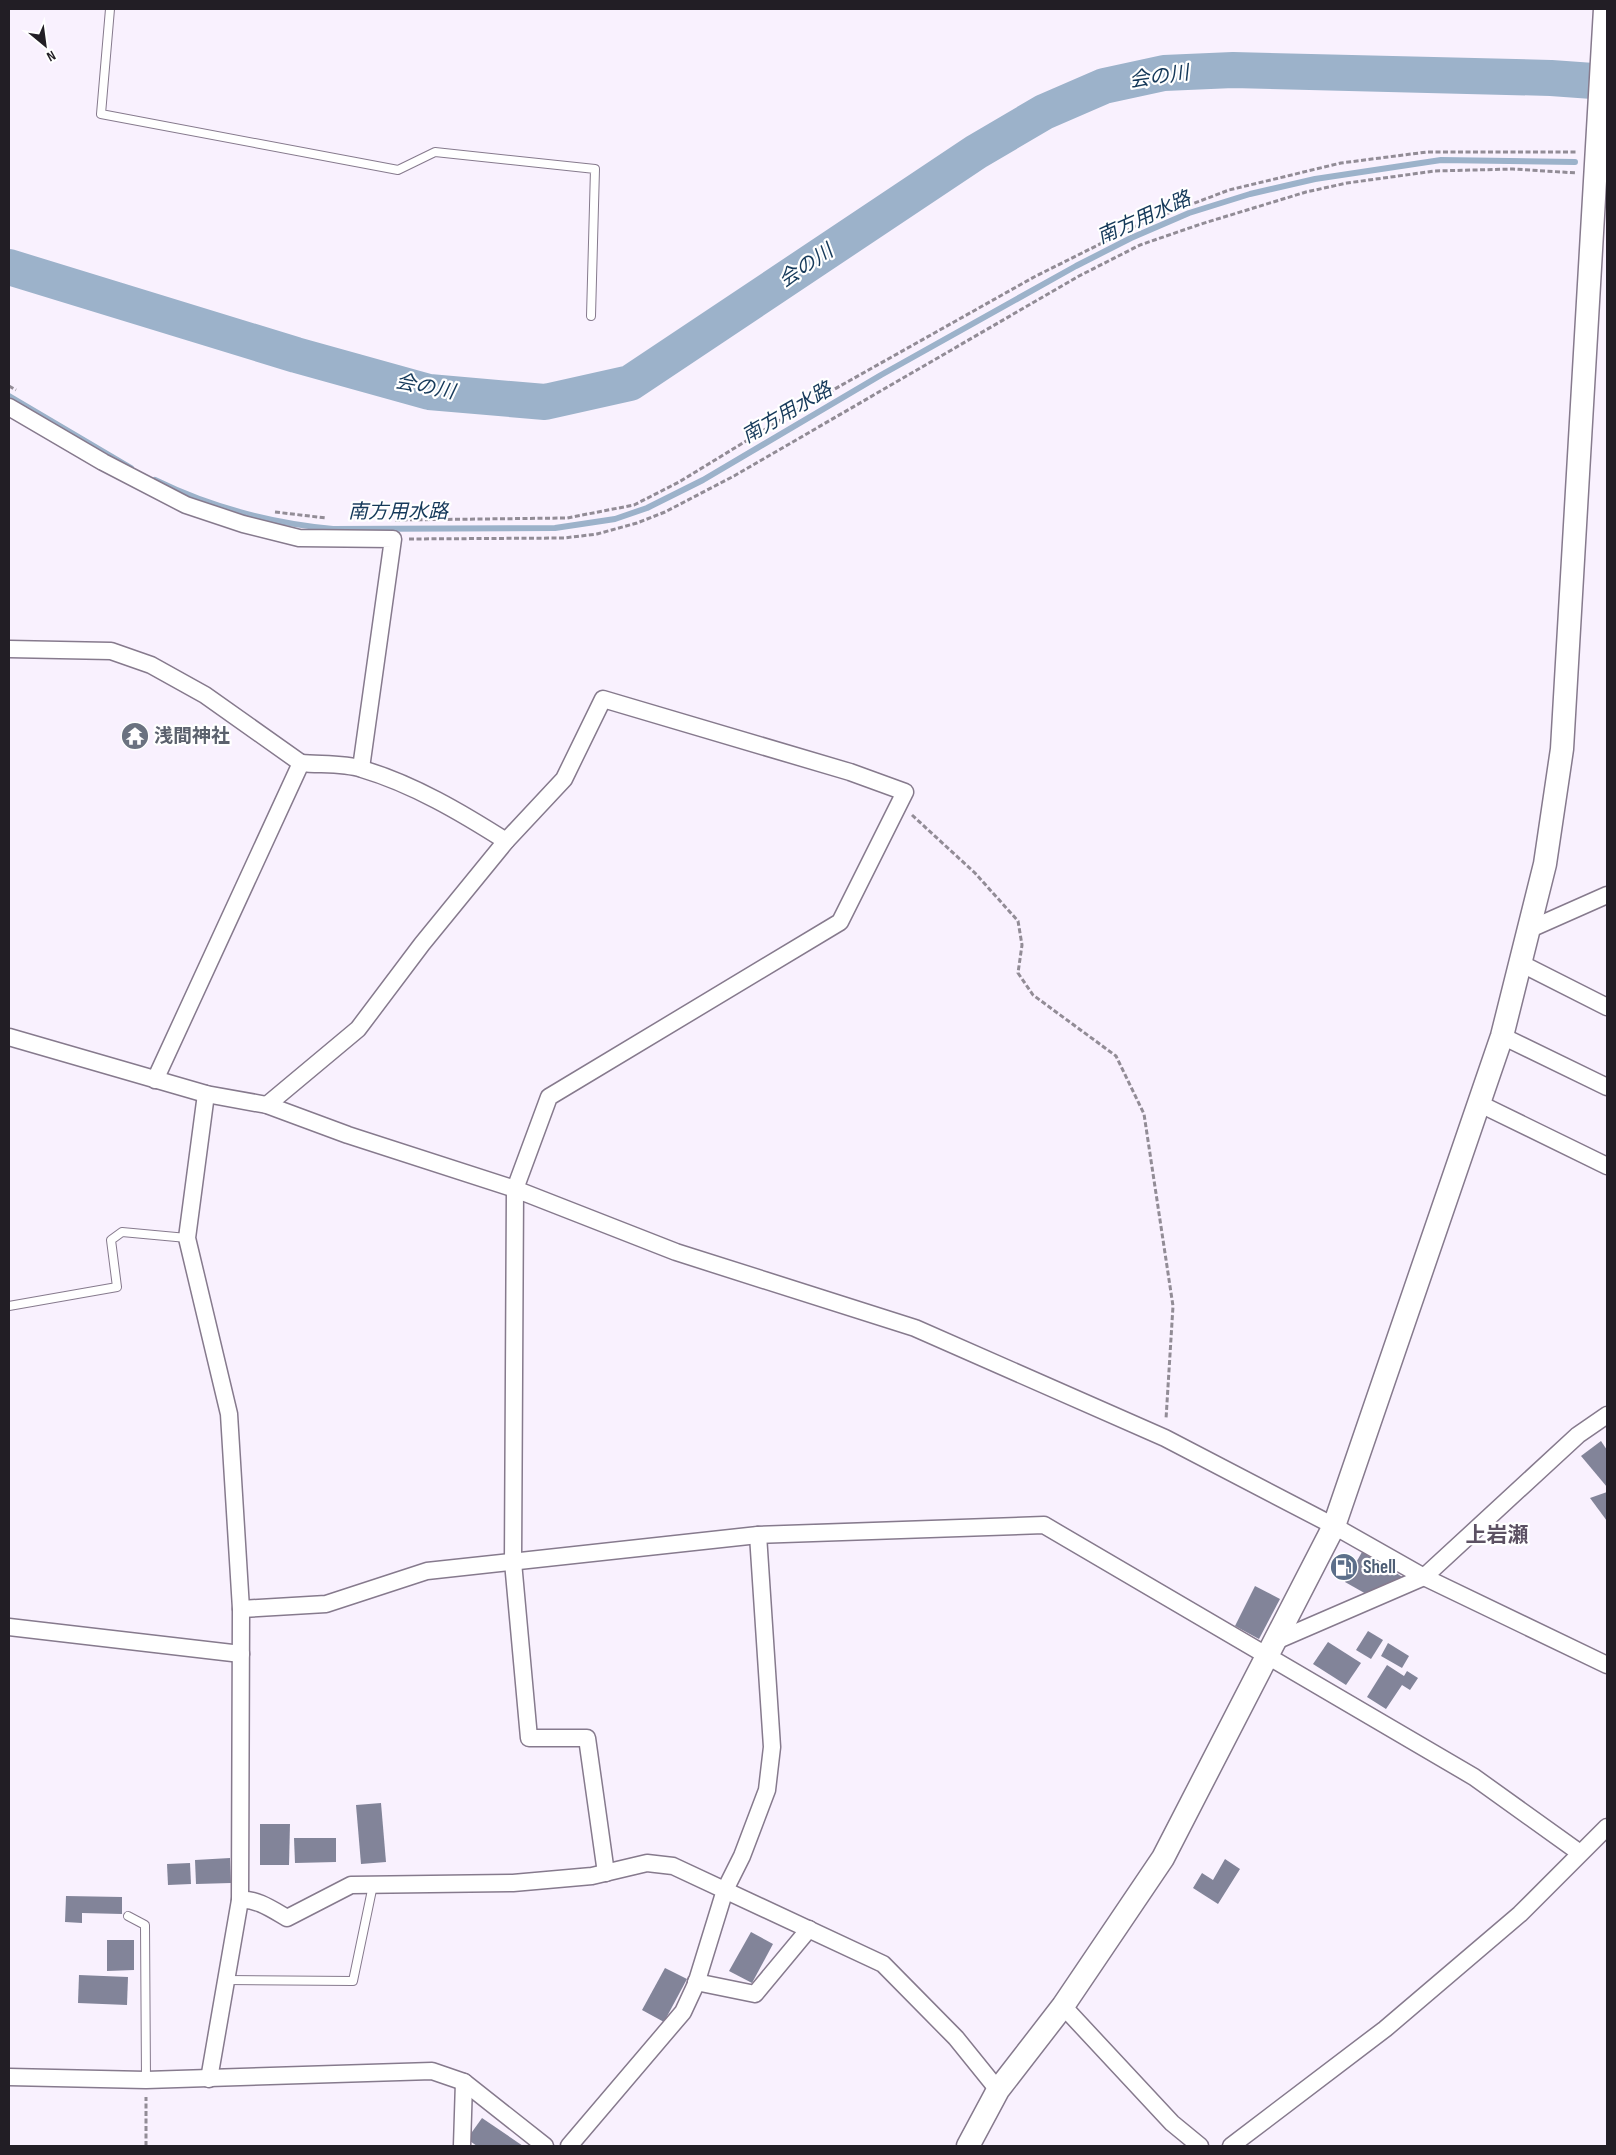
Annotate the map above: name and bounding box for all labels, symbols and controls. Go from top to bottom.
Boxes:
north arrow [20,20,70,70]
text: N [44,47,58,65]
water label: 会の川 [1128,61,1192,93]
water label: 南方用水路 [1093,186,1196,249]
water label: 会の川 [774,238,839,293]
water label: 会の川 [393,369,459,405]
water label: 南方用水路 [738,377,838,448]
water label: 南方用水路 [348,500,450,524]
temple icon: 浅間神社 [120,721,150,751]
place label: 浅間神社 [154,725,230,748]
district label: 上岩瀬 [1466,1523,1529,1548]
fuel station icon: Shell [1329,1552,1359,1582]
place label: Shell [1363,1556,1396,1579]

